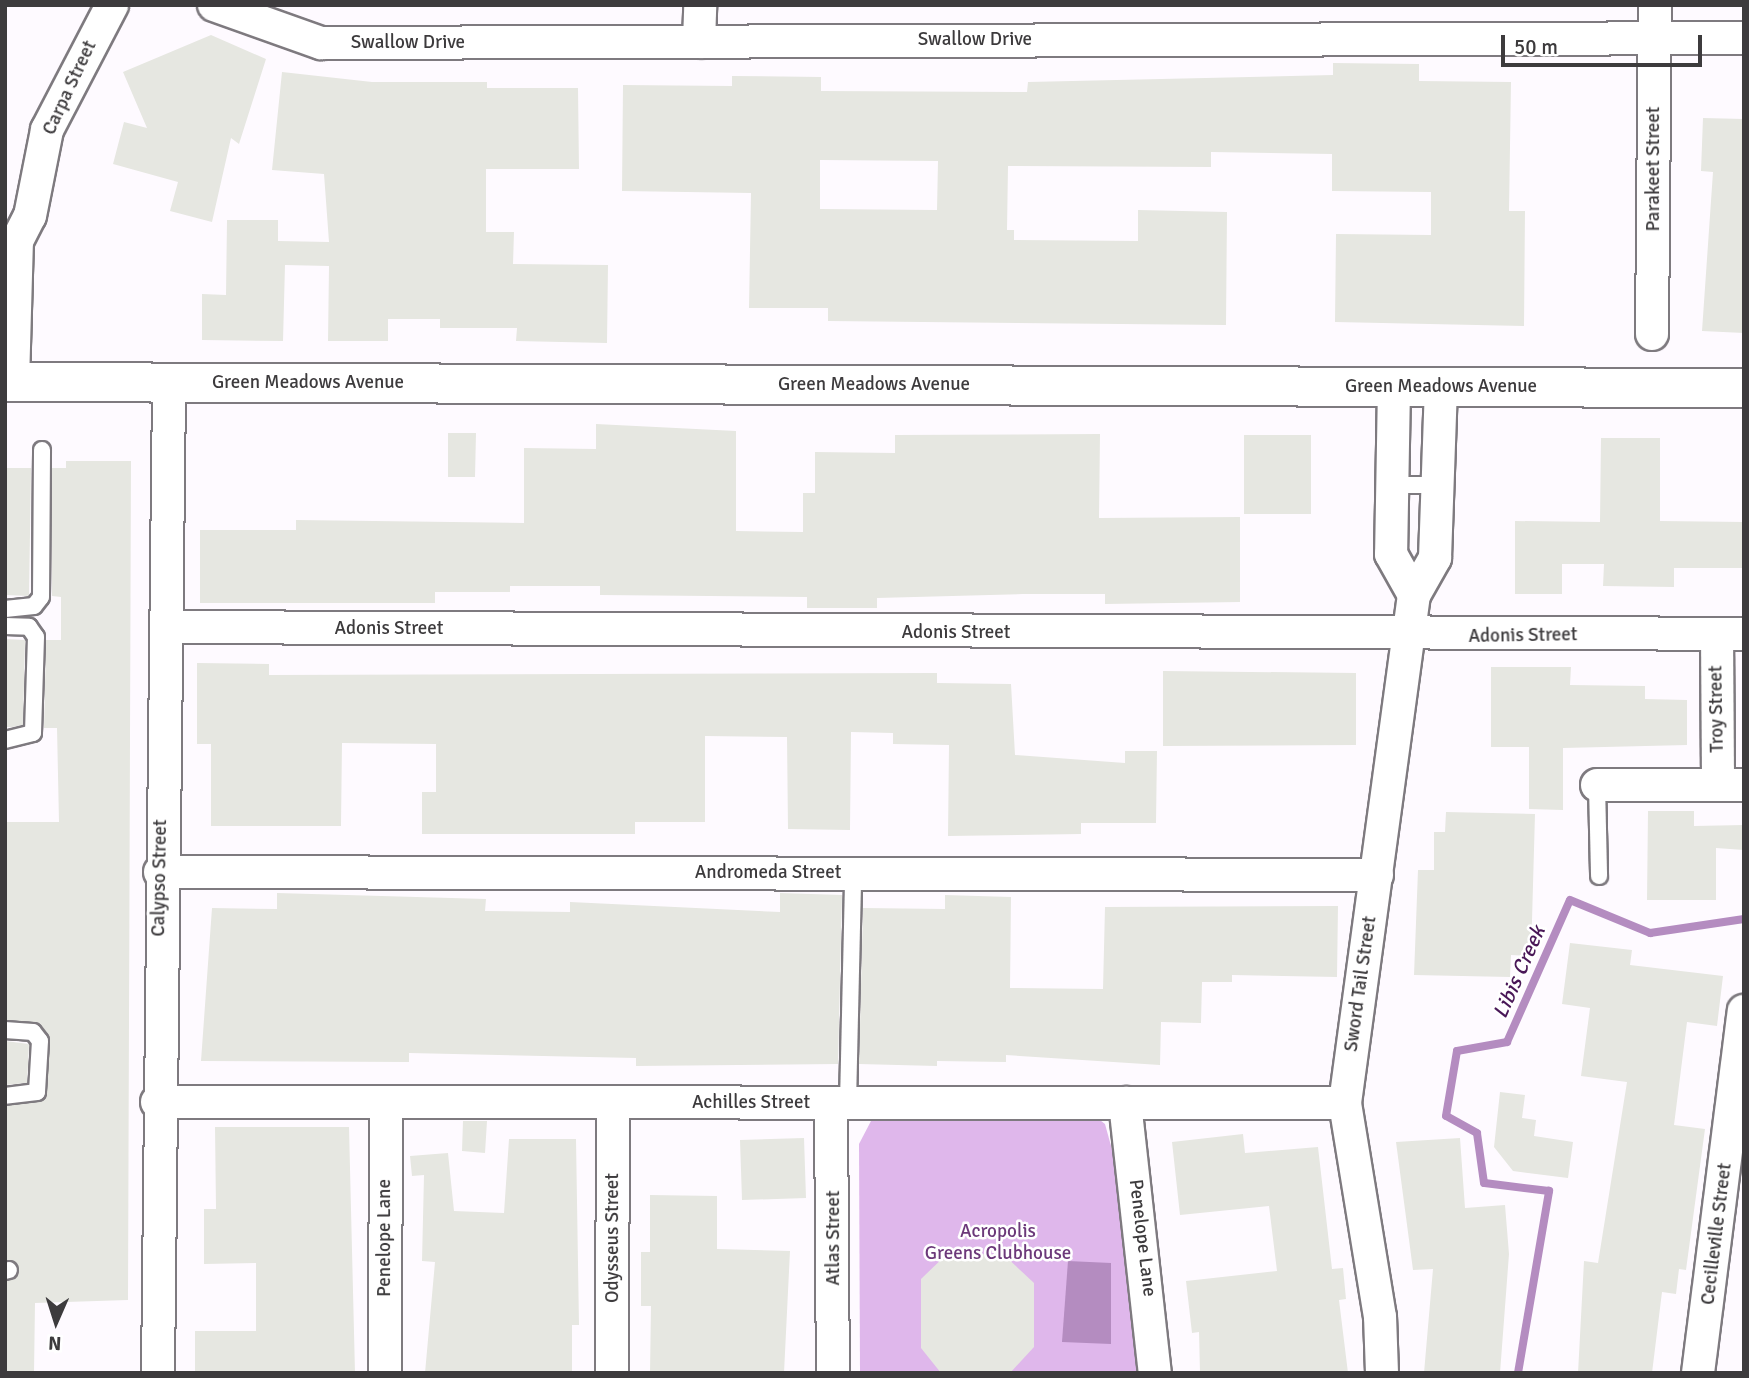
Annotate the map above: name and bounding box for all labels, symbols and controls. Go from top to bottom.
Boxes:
scale bar [1504,21,1705,65]
street label: Swallow Drive [918,29,1032,51]
street label: Swallow Drive [351,32,465,54]
text: 50 m [1514,34,1558,60]
street label: Carpa Street [38,37,102,139]
street label: Parakeet Street [1643,107,1665,231]
street label: Green Meadows Avenue [212,372,404,394]
street label: Green Meadows Avenue [778,374,970,396]
street label: Green Meadows Avenue [1345,376,1537,398]
street label: Adonis Street [335,618,443,640]
street label: Adonis Street [902,622,1010,644]
street label: Adonis Street [1468,624,1578,648]
street label: Troy Street [1705,665,1729,753]
street label: Calypso Street [148,819,172,937]
street label: Andromeda Street [695,862,841,884]
street label: Sword Tail Street [1340,915,1382,1053]
water label: Libis Creek [1487,922,1551,1022]
street label: Achilles Street [692,1092,810,1114]
street label: Cecilleville Street [1697,1162,1737,1306]
street label: Odysseus Street [602,1173,624,1303]
street label: Penelope Lane [1124,1178,1160,1298]
street label: Penelope Lane [374,1179,396,1297]
street label: Atlas Street [823,1190,845,1286]
park label: Acropolis Greens Clubhouse [925,1221,1071,1265]
north arrow [21,1287,91,1357]
text: N [48,1331,62,1355]

